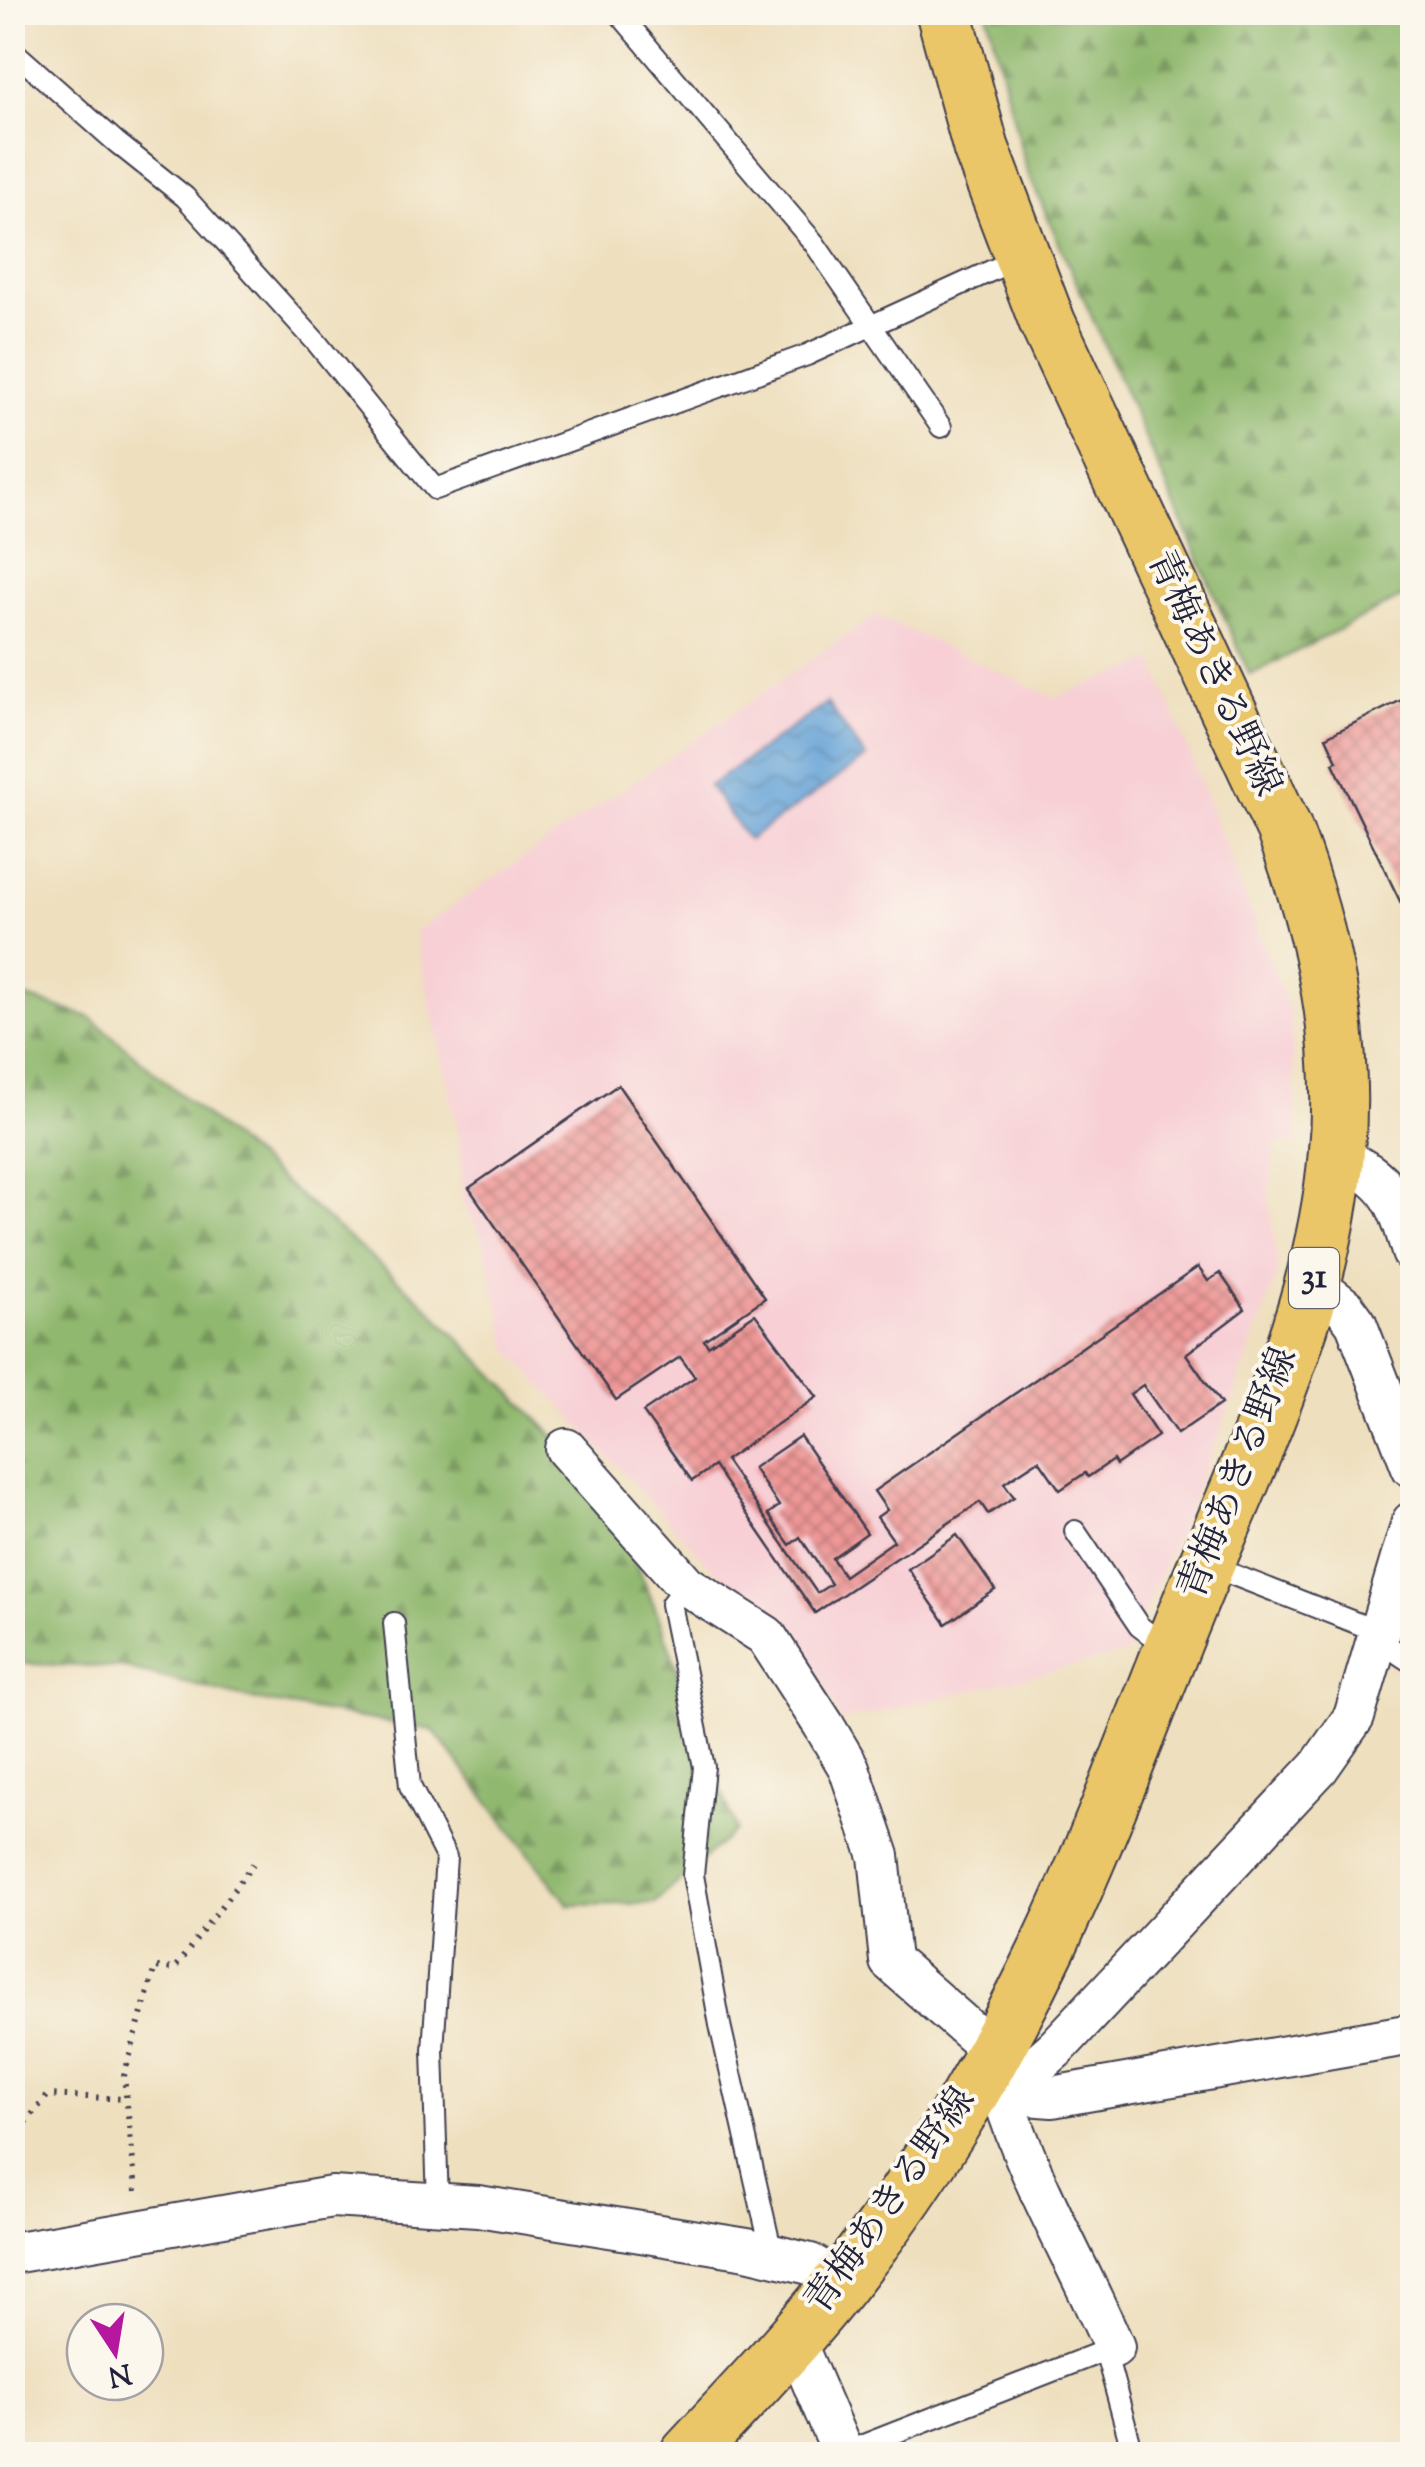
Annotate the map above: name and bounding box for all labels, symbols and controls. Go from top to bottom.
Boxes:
street label: 青梅あきる野線 [1131,542,1293,806]
road number: 31 [1289,1248,1339,1308]
street label: 青梅あきる野線 [1167,1340,1313,1608]
street label: 青梅あきる野線 [794,2078,990,2326]
north arrow [65,2302,165,2402]
text: N [104,2352,135,2395]

